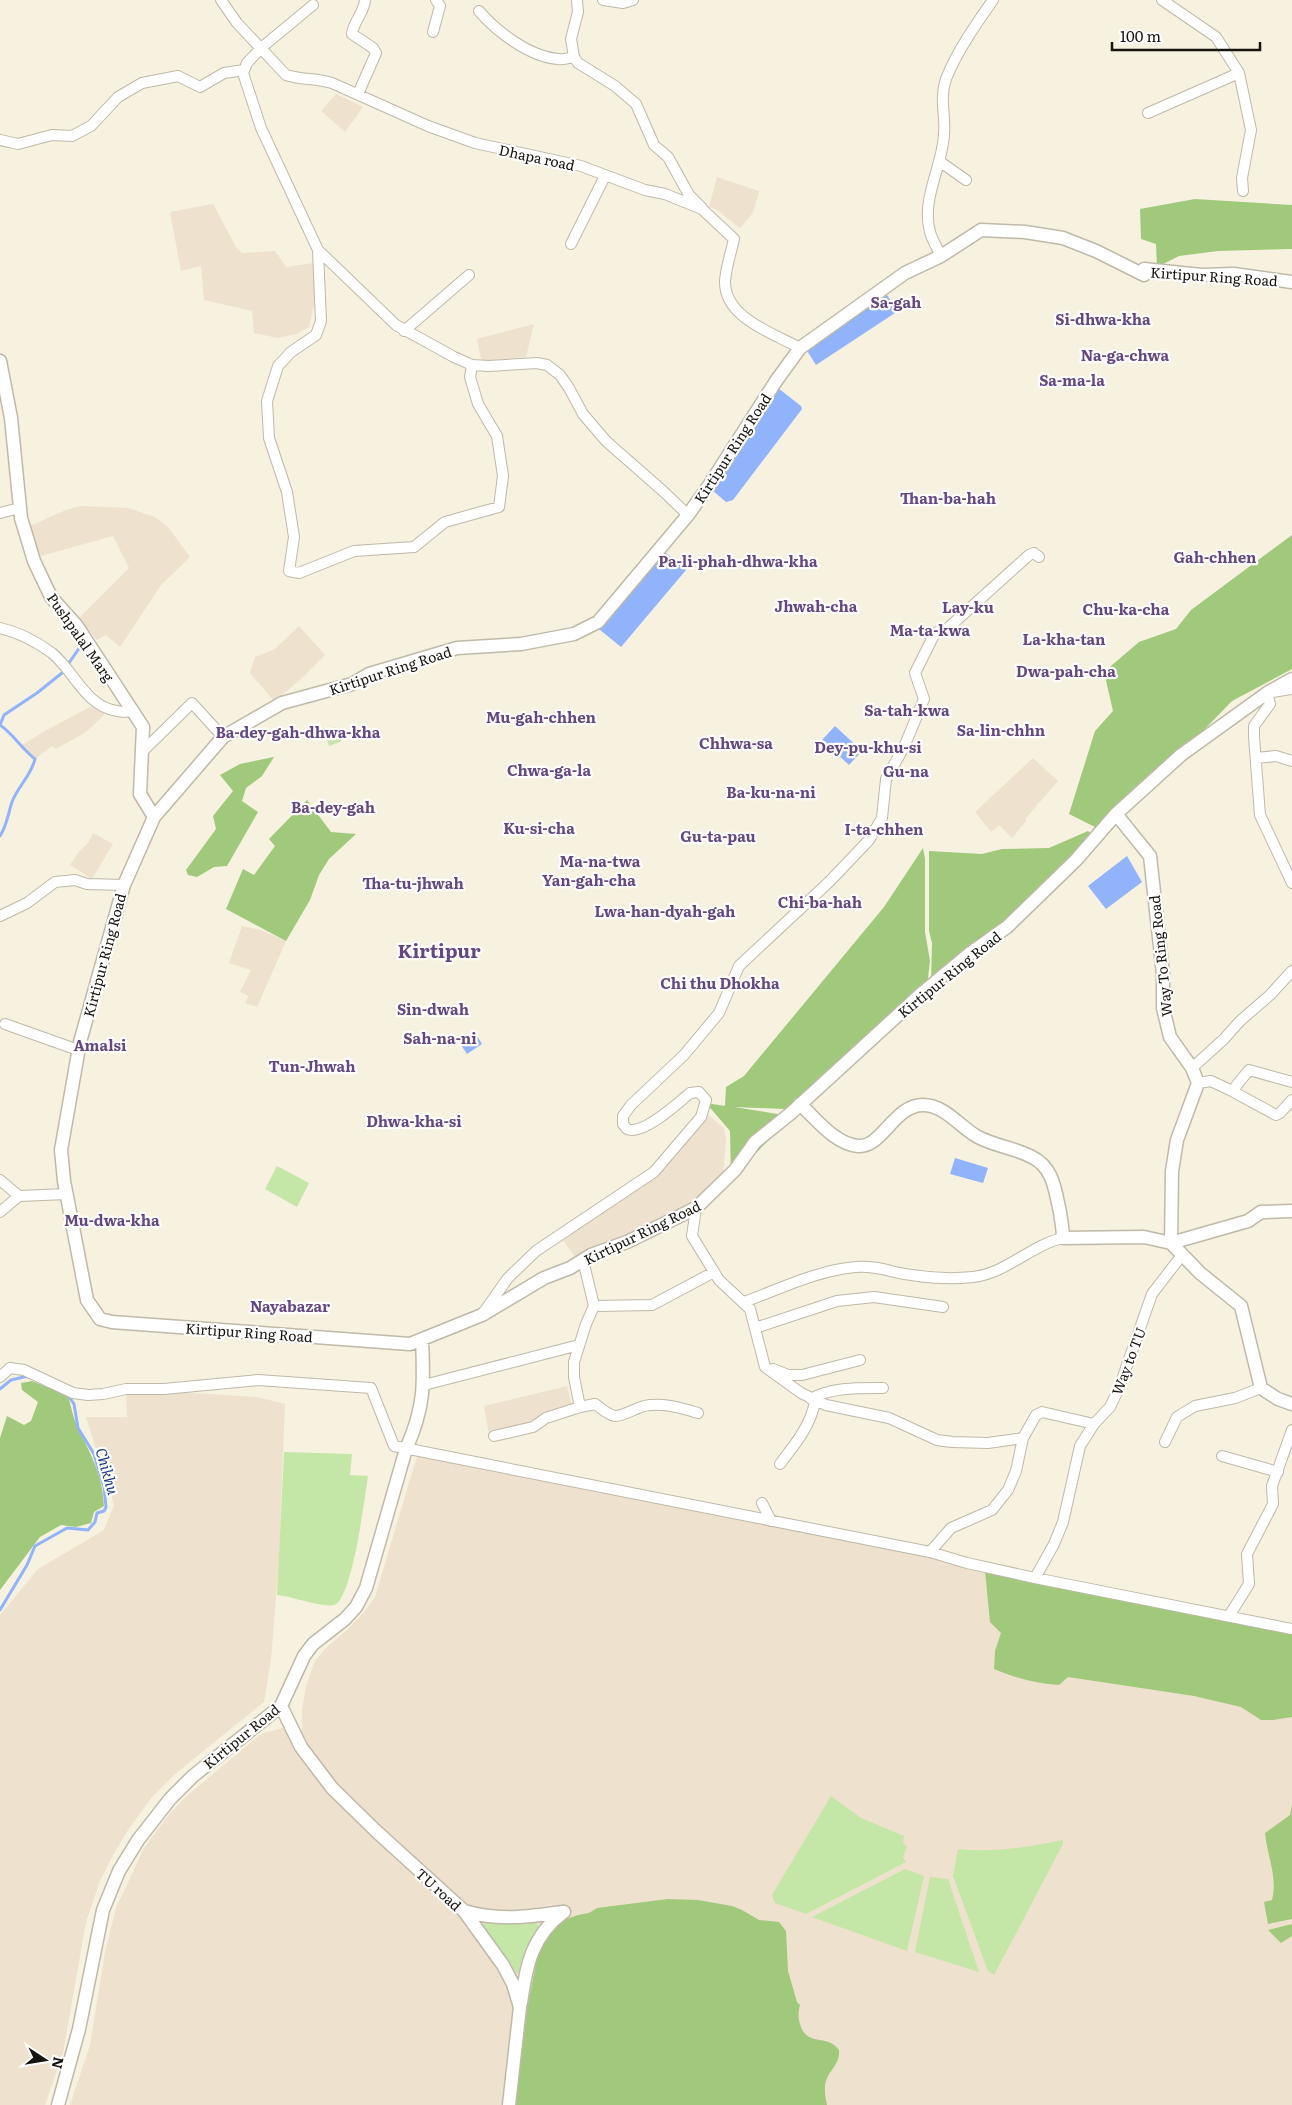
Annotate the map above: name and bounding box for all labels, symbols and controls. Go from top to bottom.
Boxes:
scale bar [1112,20,1260,52]
text: 100 m [1120,24,1161,47]
street label: Dhapa road [497,139,577,175]
street label: Kirtipur Ring Road [1150,262,1279,290]
district label: Sa-gah [871,290,921,313]
district label: Si-dhwa-kha [1055,307,1151,330]
district label: Na-ga-chwa [1081,343,1170,366]
district label: Sa-ma-la [1039,368,1105,391]
street label: Kirtipur Ring Road [689,389,775,507]
district label: Than-ba-hah [900,486,996,509]
district label: Gah-chhen [1173,545,1257,568]
district label: Pa-li-phah-dhwa-kha [658,549,818,572]
street label: Pushpalal Marg [43,589,119,686]
district label: Jhwah-cha [775,594,858,617]
district label: Lay-ku [942,595,994,618]
district label: Chu-ka-cha [1083,597,1170,620]
district label: Ma-ta-kwa [890,618,971,641]
district label: La-kha-tan [1022,627,1106,650]
street label: Kirtipur Ring Road [326,641,454,699]
district label: Dwa-pah-cha [1016,659,1116,682]
district label: Sa-tah-kwa [864,698,950,721]
district label: Mu-gah-chhen [486,705,597,728]
district label: Sa-lin-chhn [957,718,1046,741]
district label: Ba-dey-gah-dhwa-kha [215,720,381,743]
district label: Chhwa-sa [699,731,773,754]
district label: Dey-pu-khu-si [814,735,922,758]
district label: Chwa-ga-la [507,758,591,781]
district label: Gu-na [883,759,929,782]
district label: Ba-ku-na-ni [726,780,816,803]
district label: Ba-dey-gah [291,795,375,818]
district label: Ku-si-cha [503,816,575,839]
district label: I-ta-chhen [844,817,924,840]
district label: Gu-ta-pau [680,824,756,847]
district label: Ma-na-twa [560,849,641,872]
district label: Yan-gah-cha [542,868,636,891]
district label: Tha-tu-jhwah [362,871,464,894]
street label: Kirtipur Ring Road [78,890,130,1019]
district label: Chi-ba-hah [778,890,862,913]
street label: Way To Ring Road [1144,894,1176,1018]
district label: Lwa-han-dyah-gah [595,899,735,922]
street label: Kirtipur Ring Road [893,926,1005,1022]
district label: Kirtipur [398,936,481,964]
district label: Chi thu Dhokha [660,971,780,994]
district label: Sin-dwah [397,997,469,1020]
district label: Sah-na-ni [403,1026,477,1049]
district label: Amalsi [73,1033,127,1056]
district label: Tun-Jhwah [268,1054,356,1077]
district label: Dhwa-kha-si [366,1109,462,1132]
street label: Kirtipur Ring Road [580,1195,704,1269]
district label: Mu-dwa-kha [64,1208,160,1231]
district label: Nayabazar [250,1294,330,1317]
street label: Kirtipur Ring Road [185,1318,314,1346]
street label: Way to TU [1106,1324,1150,1398]
water label: Chikhu [90,1445,126,1497]
street label: Kirtipur Road [199,1699,284,1773]
street label: TU road [412,1863,467,1915]
north arrow [20,2035,70,2085]
text: N [48,2055,70,2071]

